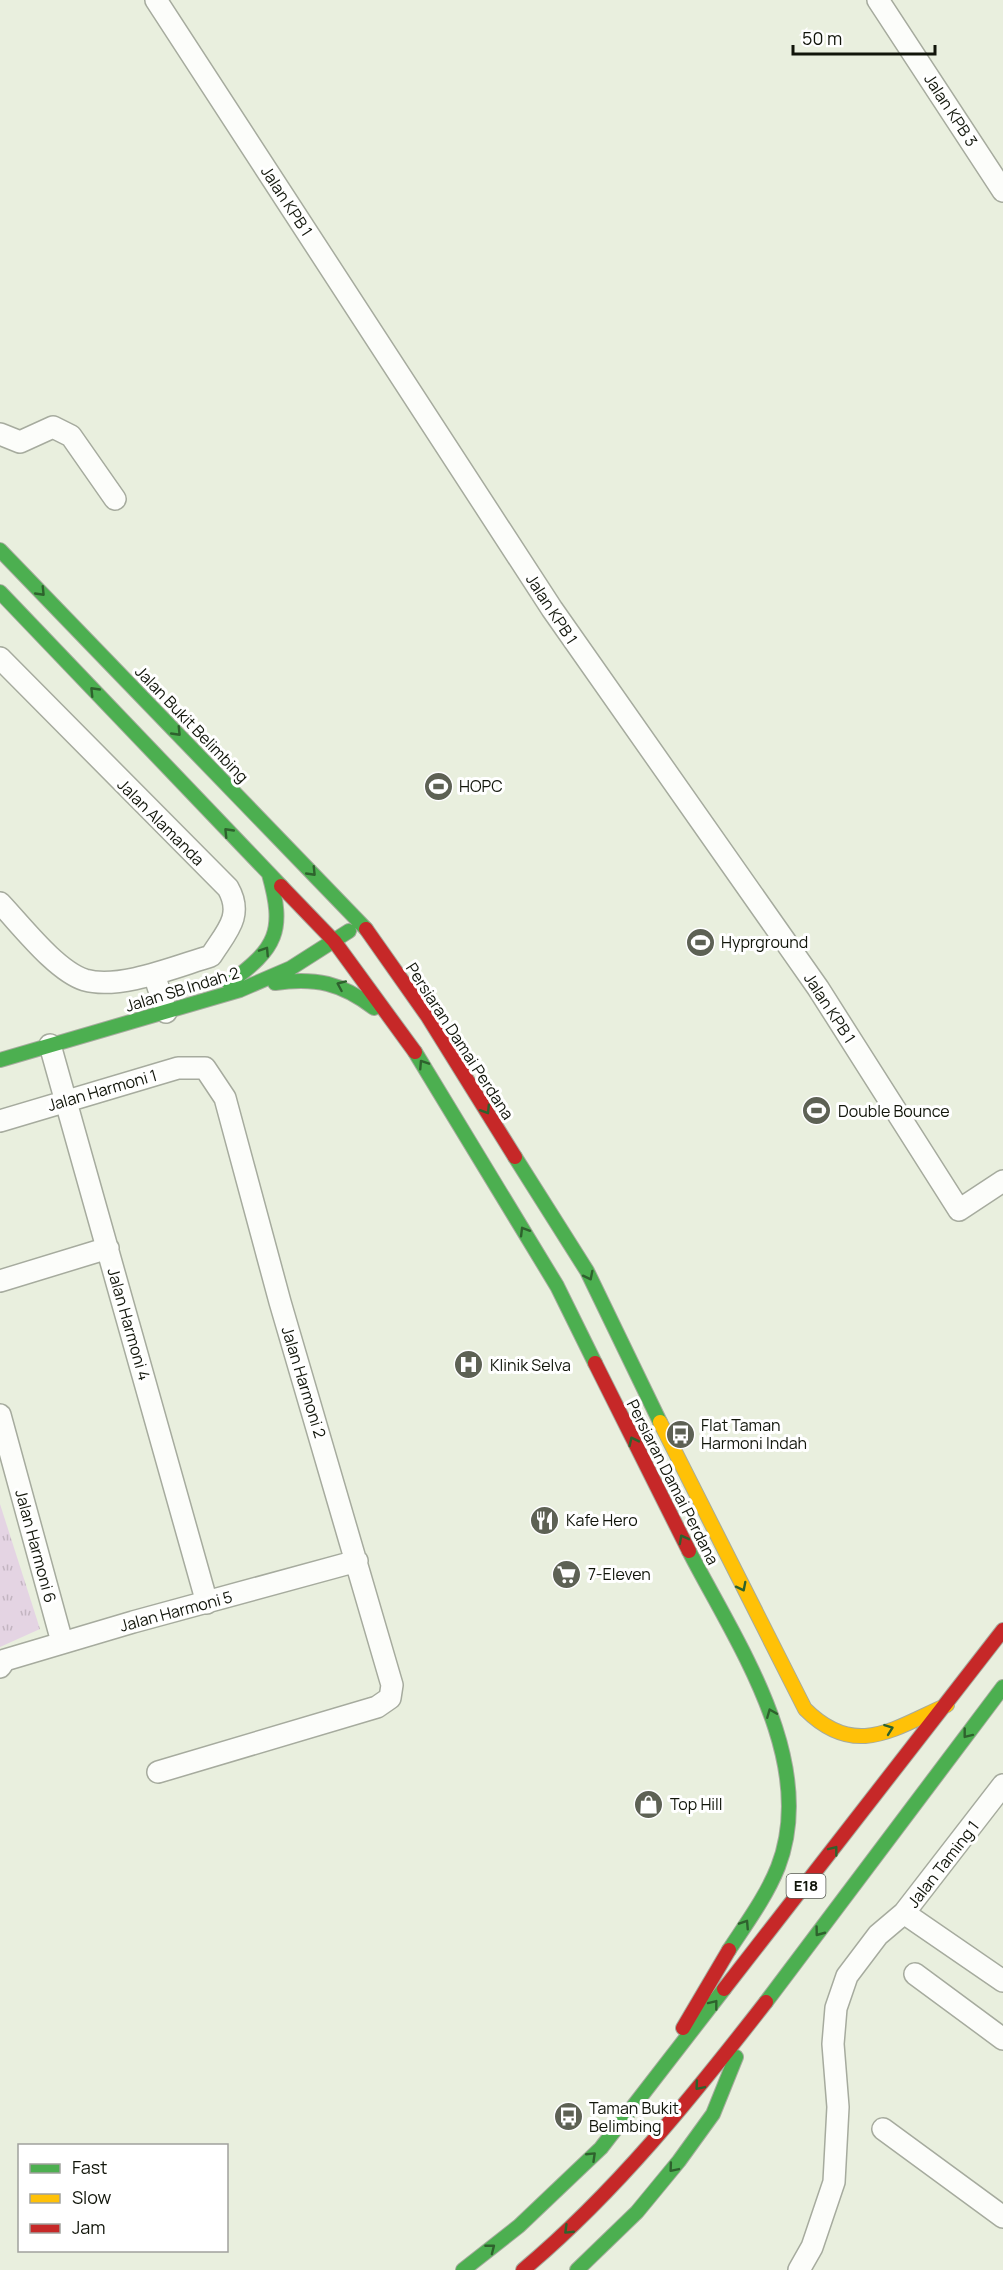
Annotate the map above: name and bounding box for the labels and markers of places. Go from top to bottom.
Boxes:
sports icon: HOPC [422,770,454,802]
place label: HOPC [459,775,503,797]
sports icon: Hyprground [684,926,716,958]
place label: Hyprground [721,931,808,953]
sports icon: Double Bounce [801,1095,833,1127]
place label: Double Bounce [838,1100,950,1122]
hospital icon: Klinik Selva [453,1349,485,1381]
place label: Klinik Selva [490,1354,571,1376]
place label: Flat Taman Harmoni Indah [701,1414,807,1454]
bus stop icon: Flat Taman Harmoni Indah [664,1418,696,1450]
restaurant icon: Kafe Hero [529,1504,561,1536]
place label: Kafe Hero [566,1509,638,1531]
supermarket icon: 7-Eleven [551,1558,583,1590]
place label: 7-Eleven [588,1563,651,1585]
shop icon: Top Hill [633,1788,665,1820]
place label: Top Hill [670,1793,723,1815]
place label: Taman Bukit Belimbing [589,2097,679,2137]
bus stop icon: Taman Bukit Belimbing [552,2101,584,2133]

